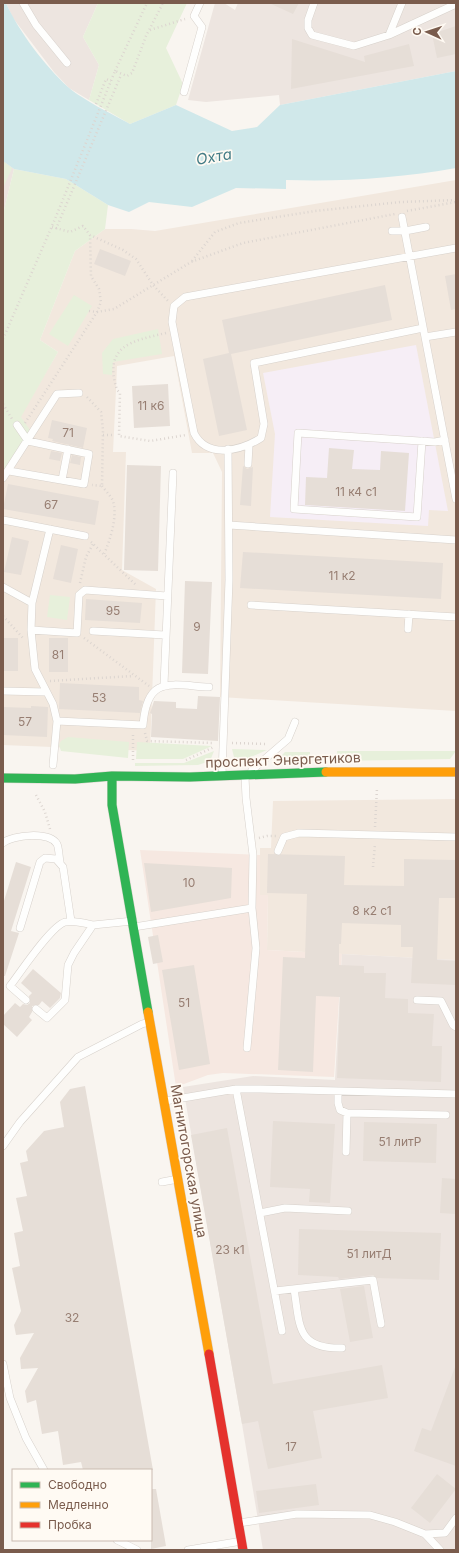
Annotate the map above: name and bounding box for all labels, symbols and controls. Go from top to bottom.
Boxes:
north arrow [407,12,447,52]
text: С [410,27,424,36]
water label: Охта [194,144,233,169]
house number: 11 к6 [137,398,165,413]
house number: 71 [62,425,74,440]
house number: 11 к4 с1 [335,484,377,499]
house number: 67 [44,497,58,512]
house number: 11 к2 [329,568,355,583]
house number: 95 [106,603,120,618]
house number: 9 [193,619,201,634]
house number: 81 [52,647,64,662]
house number: 53 [92,690,106,705]
house number: 57 [18,714,32,729]
street label: проспект Энергетиков [205,748,361,771]
house number: 10 [183,875,195,890]
house number: 8 к2 с1 [352,903,392,918]
house number: 51 [178,995,190,1010]
street label: Магнитогорская улица [168,1083,211,1239]
house number: 51 литР [379,1134,422,1149]
house number: 23 к1 [215,1242,245,1257]
house number: 51 литД [347,1246,392,1261]
house number: 32 [65,1310,79,1325]
house number: 17 [285,1439,297,1454]
legend [12,1469,152,1541]
text: Свободно [48,1477,107,1492]
text: Медленно [48,1497,109,1512]
text: Пробка [48,1517,92,1532]

